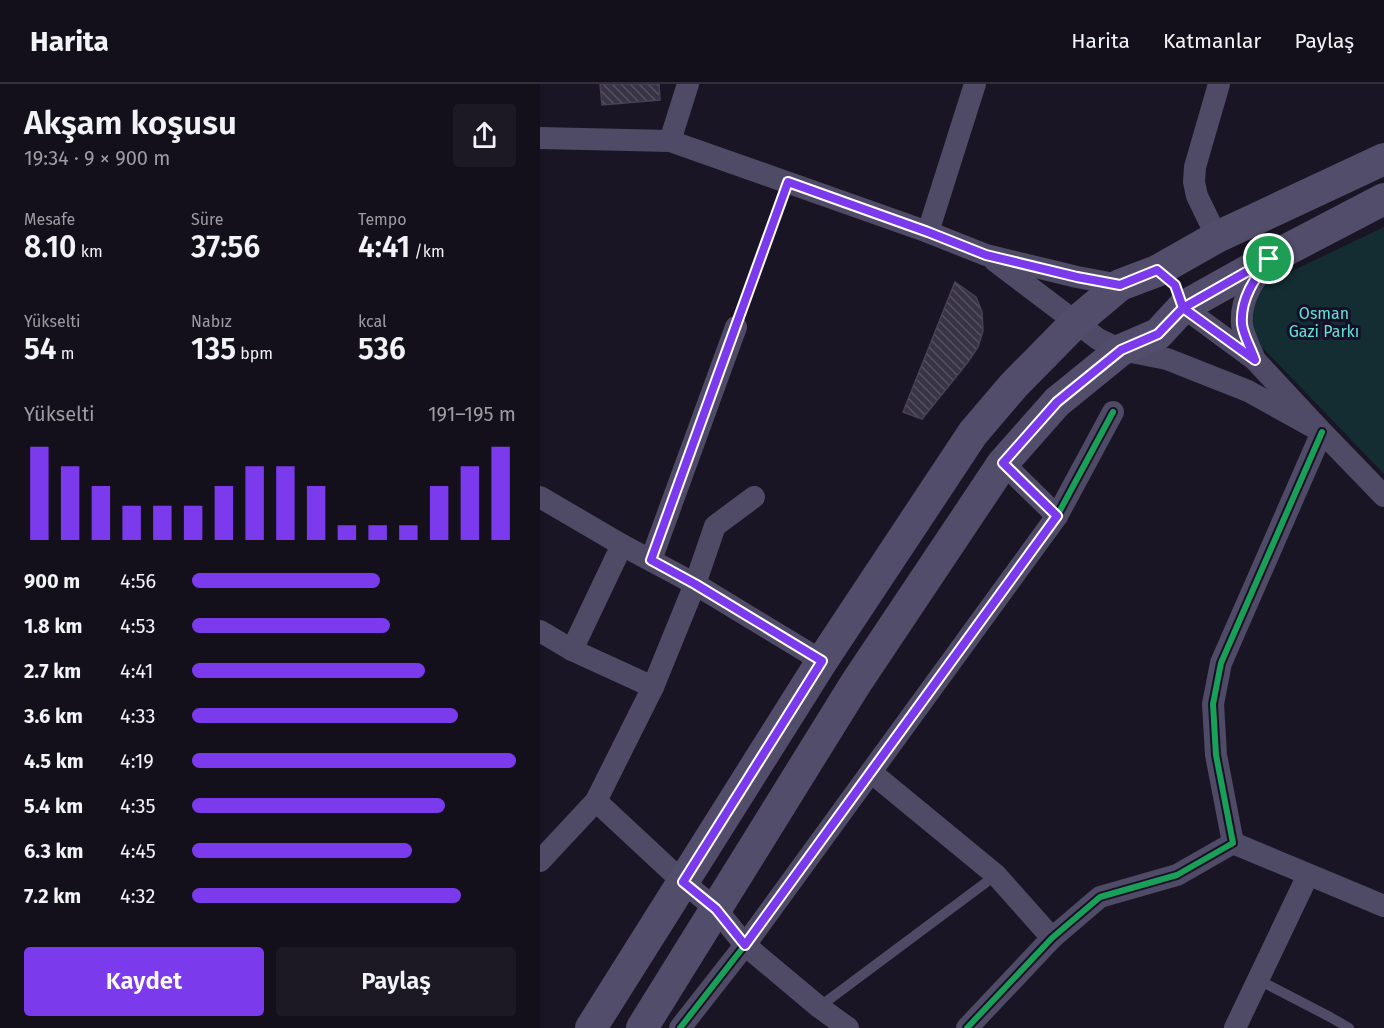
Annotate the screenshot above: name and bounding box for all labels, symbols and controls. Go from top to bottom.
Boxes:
text: Harita [30,25,109,58]
text: Harita [1071,28,1130,54]
text: Katmanlar [1163,28,1261,54]
text: Paylaş [1294,28,1354,54]
text: Akşam koşusu [24,103,237,143]
button: share [453,104,516,167]
text: 19:34 · 9 × 900 m [24,146,170,170]
text: Mesafe [24,210,75,229]
text: Süre [191,210,223,229]
text: Tempo [358,210,407,229]
text: 8.10 [24,229,76,265]
text: 37:56 [191,229,260,265]
text: 4:41 [358,229,410,265]
pin [1243,233,1294,284]
text: km [76,242,103,261]
text: /km [410,242,445,261]
icon: arrive [1252,242,1285,275]
park label: Osman Gazi Parkı [1289,304,1359,341]
text: Yükselti [24,312,81,331]
text: Nabız [191,312,232,331]
text: kcal [358,312,387,331]
text: 54 [24,331,57,367]
text: 135 [191,331,236,367]
text: 536 [358,331,406,367]
text: m [57,344,74,363]
text: bpm [236,344,273,363]
text: Yükselti [24,402,95,426]
text: 191–195 m [428,402,516,426]
text: 900 m [24,569,80,593]
text: 4:56 [120,569,156,593]
text: 1.8 km [24,614,82,638]
text: 4:53 [120,614,155,638]
text: 2.7 km [24,659,81,683]
text: 4:41 [120,659,153,683]
text: 3.6 km [24,704,83,728]
text: 4:33 [120,704,156,728]
text: 4.5 km [24,749,84,773]
text: 4:19 [120,749,154,773]
text: 5.4 km [24,794,83,818]
text: 4:35 [120,794,156,818]
text: 6.3 km [24,839,83,863]
text: 4:45 [120,839,156,863]
text: 7.2 km [24,884,81,908]
text: 4:32 [120,884,155,908]
button: Kaydet [24,947,264,1016]
button: Paylaş [276,947,516,1016]

